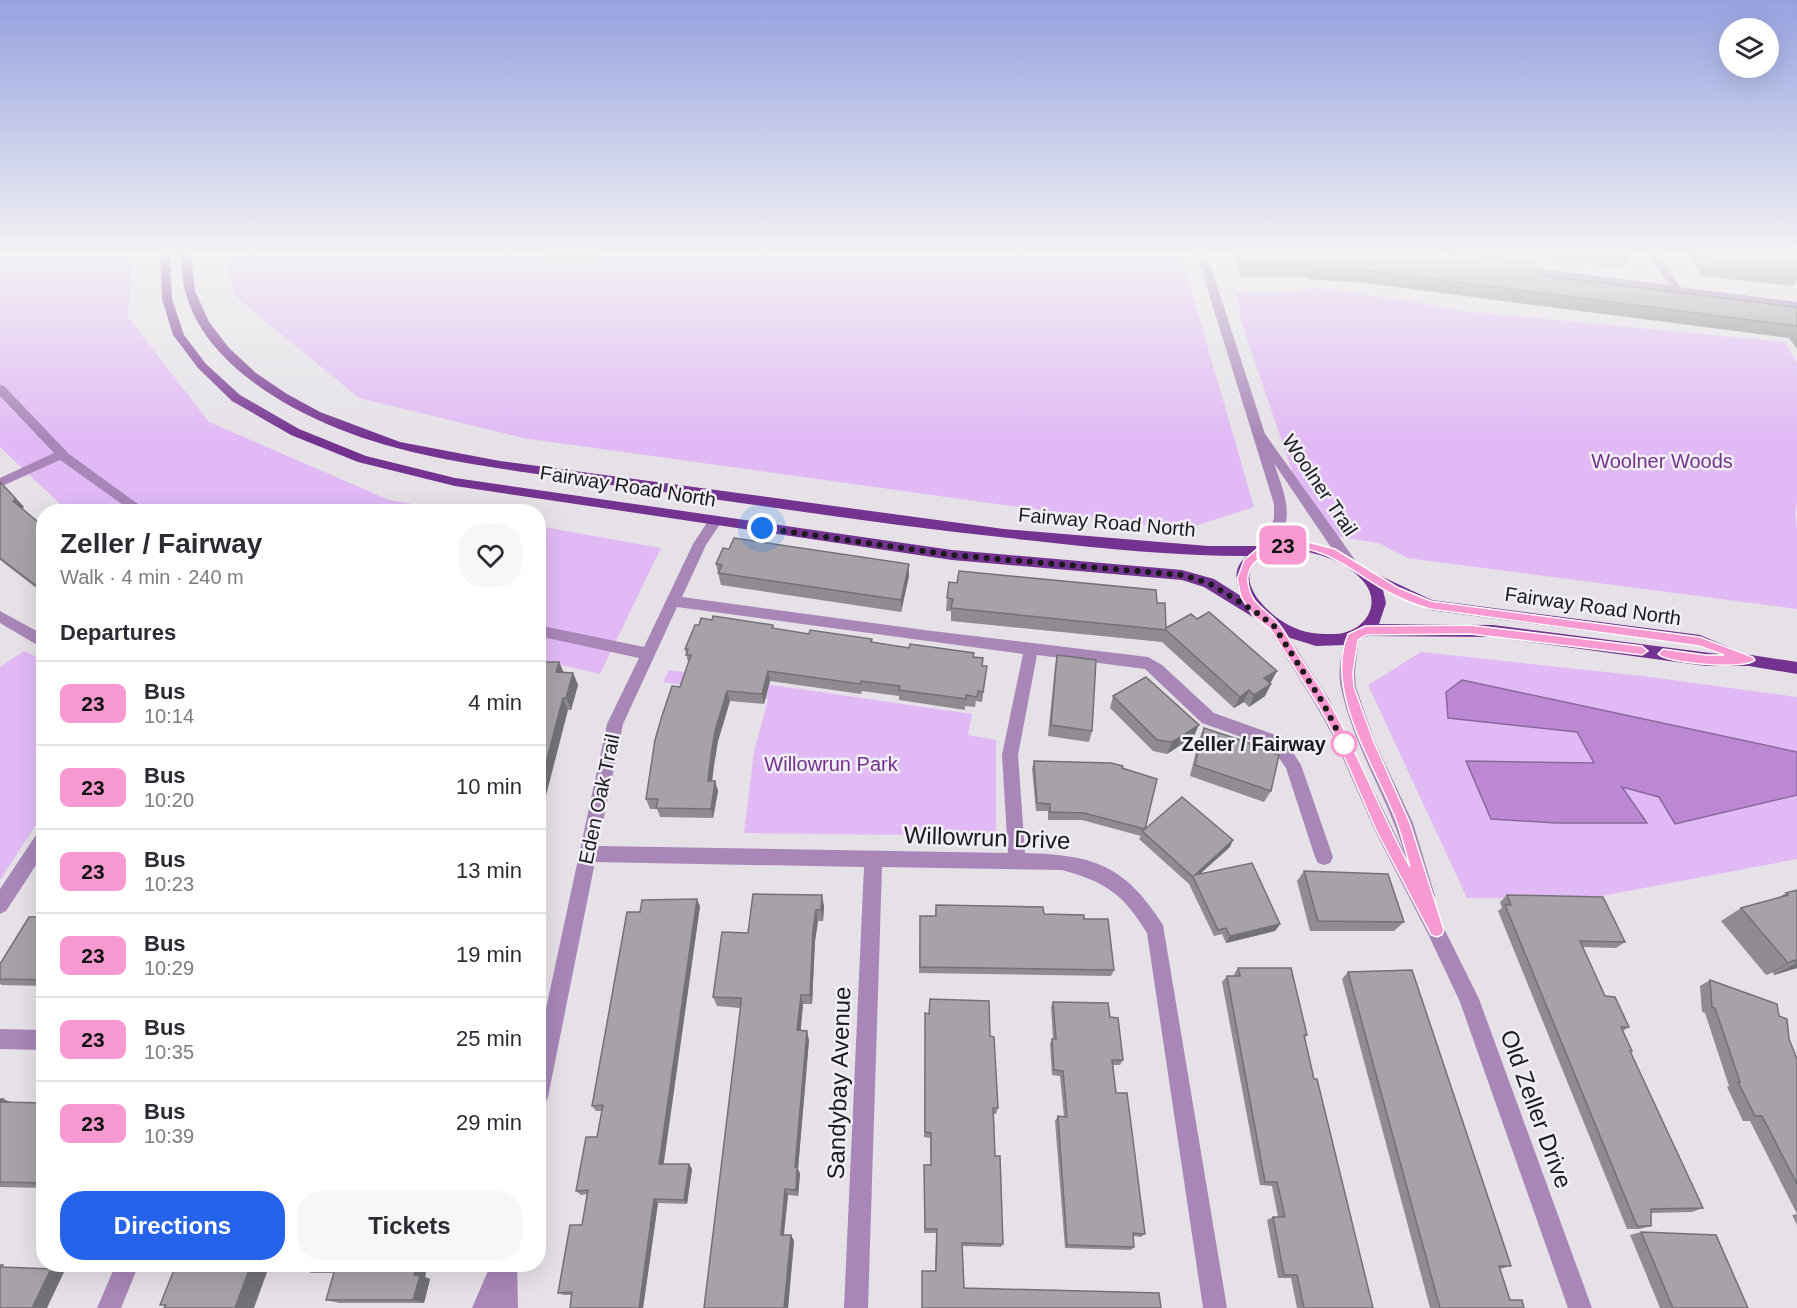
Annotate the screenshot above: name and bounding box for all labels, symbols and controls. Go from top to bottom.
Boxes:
map controls [1719,18,1779,78]
button: layers [1719,18,1779,78]
street label: Woolner Trail [1278,430,1362,540]
park label: Woolner Woods [1591,450,1733,472]
street label: Fairway Road North [538,461,718,511]
street label: Fairway Road North [1017,503,1197,541]
your location [747,513,777,543]
button: heart [459,524,522,587]
line badge: 23 [1256,526,1310,564]
text: Zeller / Fairway [60,528,262,559]
text: 23 [1271,534,1295,557]
text: Walk · 4 min · 240 m [60,566,244,588]
street label: Fairway Road North [1503,583,1683,629]
text: Departures [60,620,176,645]
text: Bus [144,679,186,704]
text: 4 min [468,690,522,715]
text: 23 [81,692,105,715]
text: 10:14 [144,705,194,727]
marker: Zeller / Fairway [1331,731,1357,757]
street label: Eden Oak Trail [574,732,624,866]
place label: Zeller / Fairway [1181,733,1327,755]
park label: Willowrun Park [764,753,899,775]
text: Bus [144,763,186,788]
text: 10 min [456,774,522,799]
text: 23 [81,776,105,799]
text: 10:20 [144,789,194,811]
street label: Willowrun Drive [903,821,1071,854]
text: Bus [144,847,186,872]
text: 13 min [456,858,522,883]
text: 23 [81,860,105,883]
text: 10:23 [144,873,194,895]
text: Bus [144,931,186,956]
text: 19 min [456,942,522,967]
text: 23 [81,944,105,967]
text: 10:29 [144,957,194,979]
street label: Sandybay Avenue [822,986,855,1180]
text: Bus [144,1015,186,1040]
text: 25 min [456,1026,522,1051]
street label: Old Zeller Drive [1495,1026,1578,1192]
text: 23 [81,1028,105,1051]
text: 10:35 [144,1041,194,1063]
text: Bus [144,1099,186,1124]
text: 29 min [456,1110,522,1135]
text: 23 [81,1112,105,1135]
text: 10:39 [144,1125,194,1147]
button: Directions [60,1191,285,1260]
button: Tickets [297,1191,522,1260]

